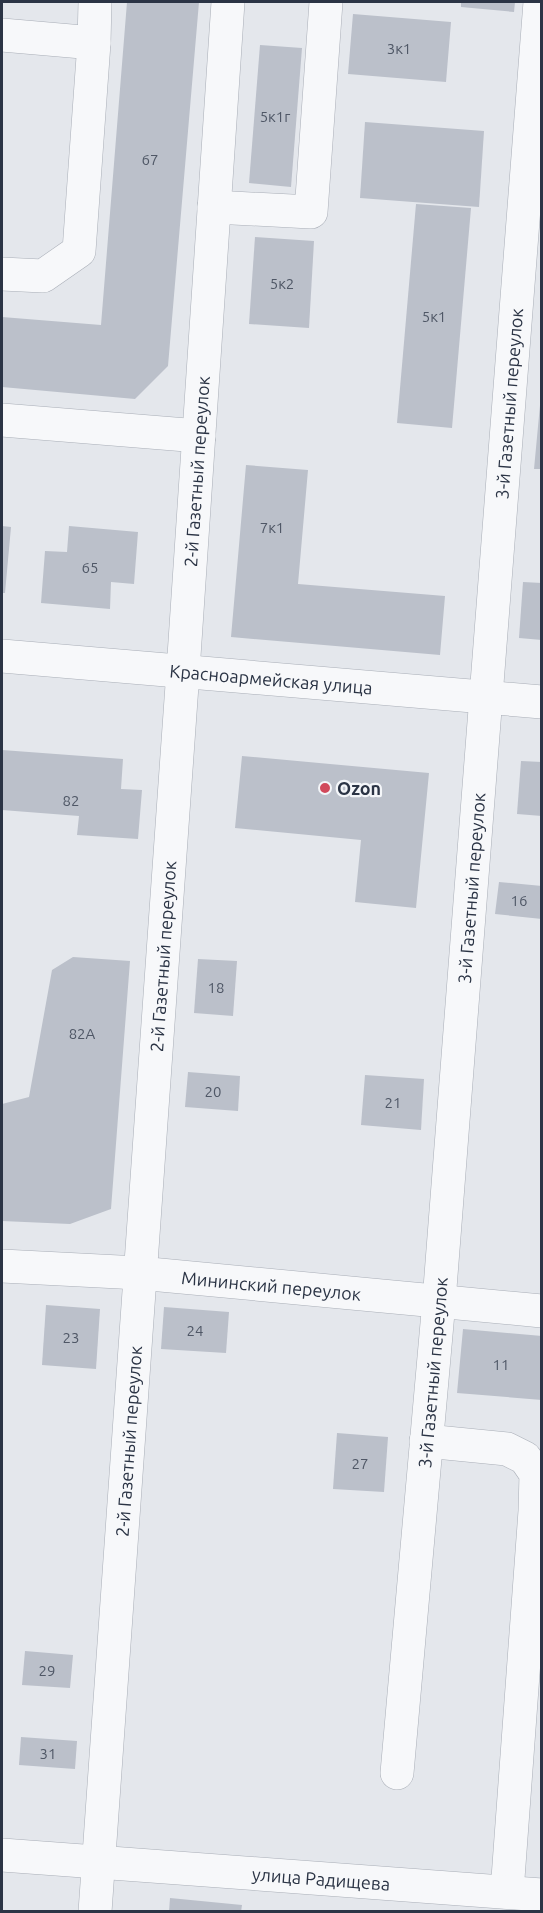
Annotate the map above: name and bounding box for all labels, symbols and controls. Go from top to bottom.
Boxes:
house number: 3к1 [387,40,411,57]
house number: 5к1г [260,108,290,125]
house number: 67 [142,151,158,168]
house number: 5к2 [270,275,294,292]
street label: 3-й Газетный переулок [491,307,526,500]
house number: 5к1 [422,308,446,325]
street label: 2-й Газетный переулок [180,375,213,568]
house number: 7к1 [260,519,284,536]
house number: 65 [82,559,98,576]
street label: Красноармейская улица [169,660,373,698]
place label: Ozon [337,778,381,798]
marker: Ozon [318,781,332,795]
house number: 82 [63,792,79,809]
street label: 3-й Газетный переулок [454,792,488,984]
street label: 2-й Газетный переулок [146,860,180,1053]
house number: 16 [511,892,527,909]
house number: 18 [208,979,224,996]
house number: 82А [69,1025,96,1042]
house number: 20 [205,1083,221,1100]
house number: 21 [385,1094,401,1111]
street label: Мининский переулок [180,1267,362,1304]
street label: 3-й Газетный переулок [414,1276,451,1469]
house number: 24 [187,1322,203,1339]
house number: 23 [63,1329,79,1346]
street label: 2-й Газетный переулок [112,1345,145,1537]
house number: 11 [493,1356,509,1373]
house number: 27 [352,1455,368,1472]
house number: 29 [39,1662,55,1679]
house number: 31 [40,1745,56,1762]
street label: улица Радищева [251,1864,391,1894]

